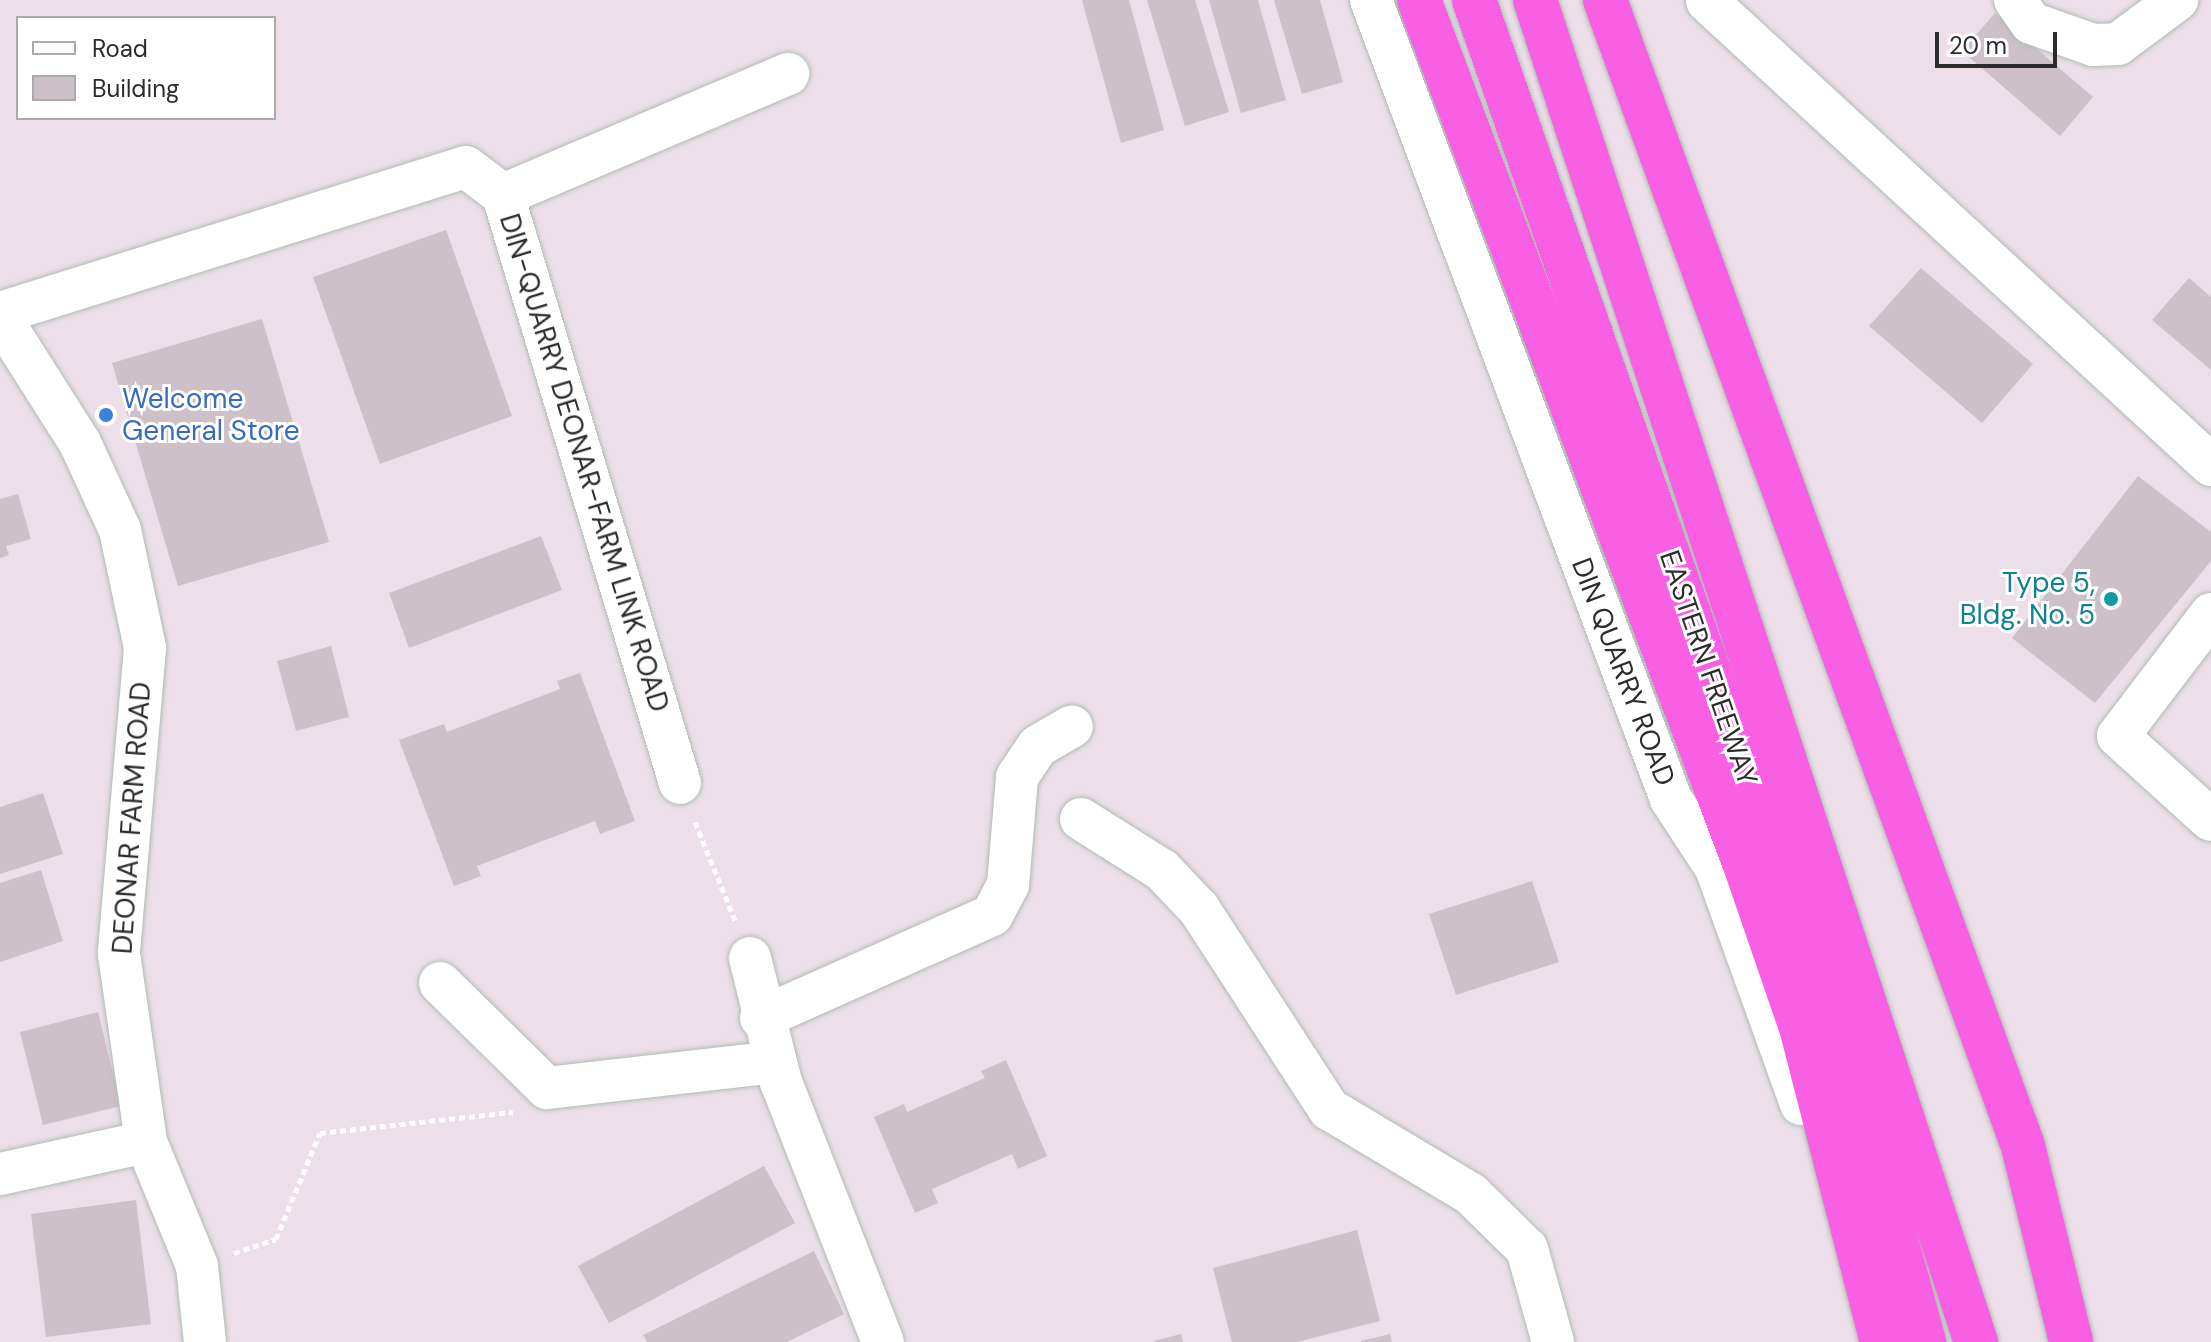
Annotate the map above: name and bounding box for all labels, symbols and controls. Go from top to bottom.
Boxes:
legend [16,16,276,120]
scale bar [1939,16,2061,66]
text: 20 m [1949,30,2007,61]
text: Road [92,33,148,64]
text: Building [92,73,179,104]
street label: DIN-QUARRY DEONAR-FARM LINK ROAD [492,210,676,716]
place label: Welcome General Store [122,382,300,448]
marker: Welcome General Store [97,406,115,424]
street label: EASTERN FREEWAY [1652,546,1764,790]
street label: DIN QUARRY ROAD [1564,553,1682,791]
place label: Type 5, Bldg. No. 5 [1960,566,2095,632]
marker: Type 5, Bldg. No. 5 [2102,590,2120,608]
street label: DEONAR FARM ROAD [106,681,158,955]

